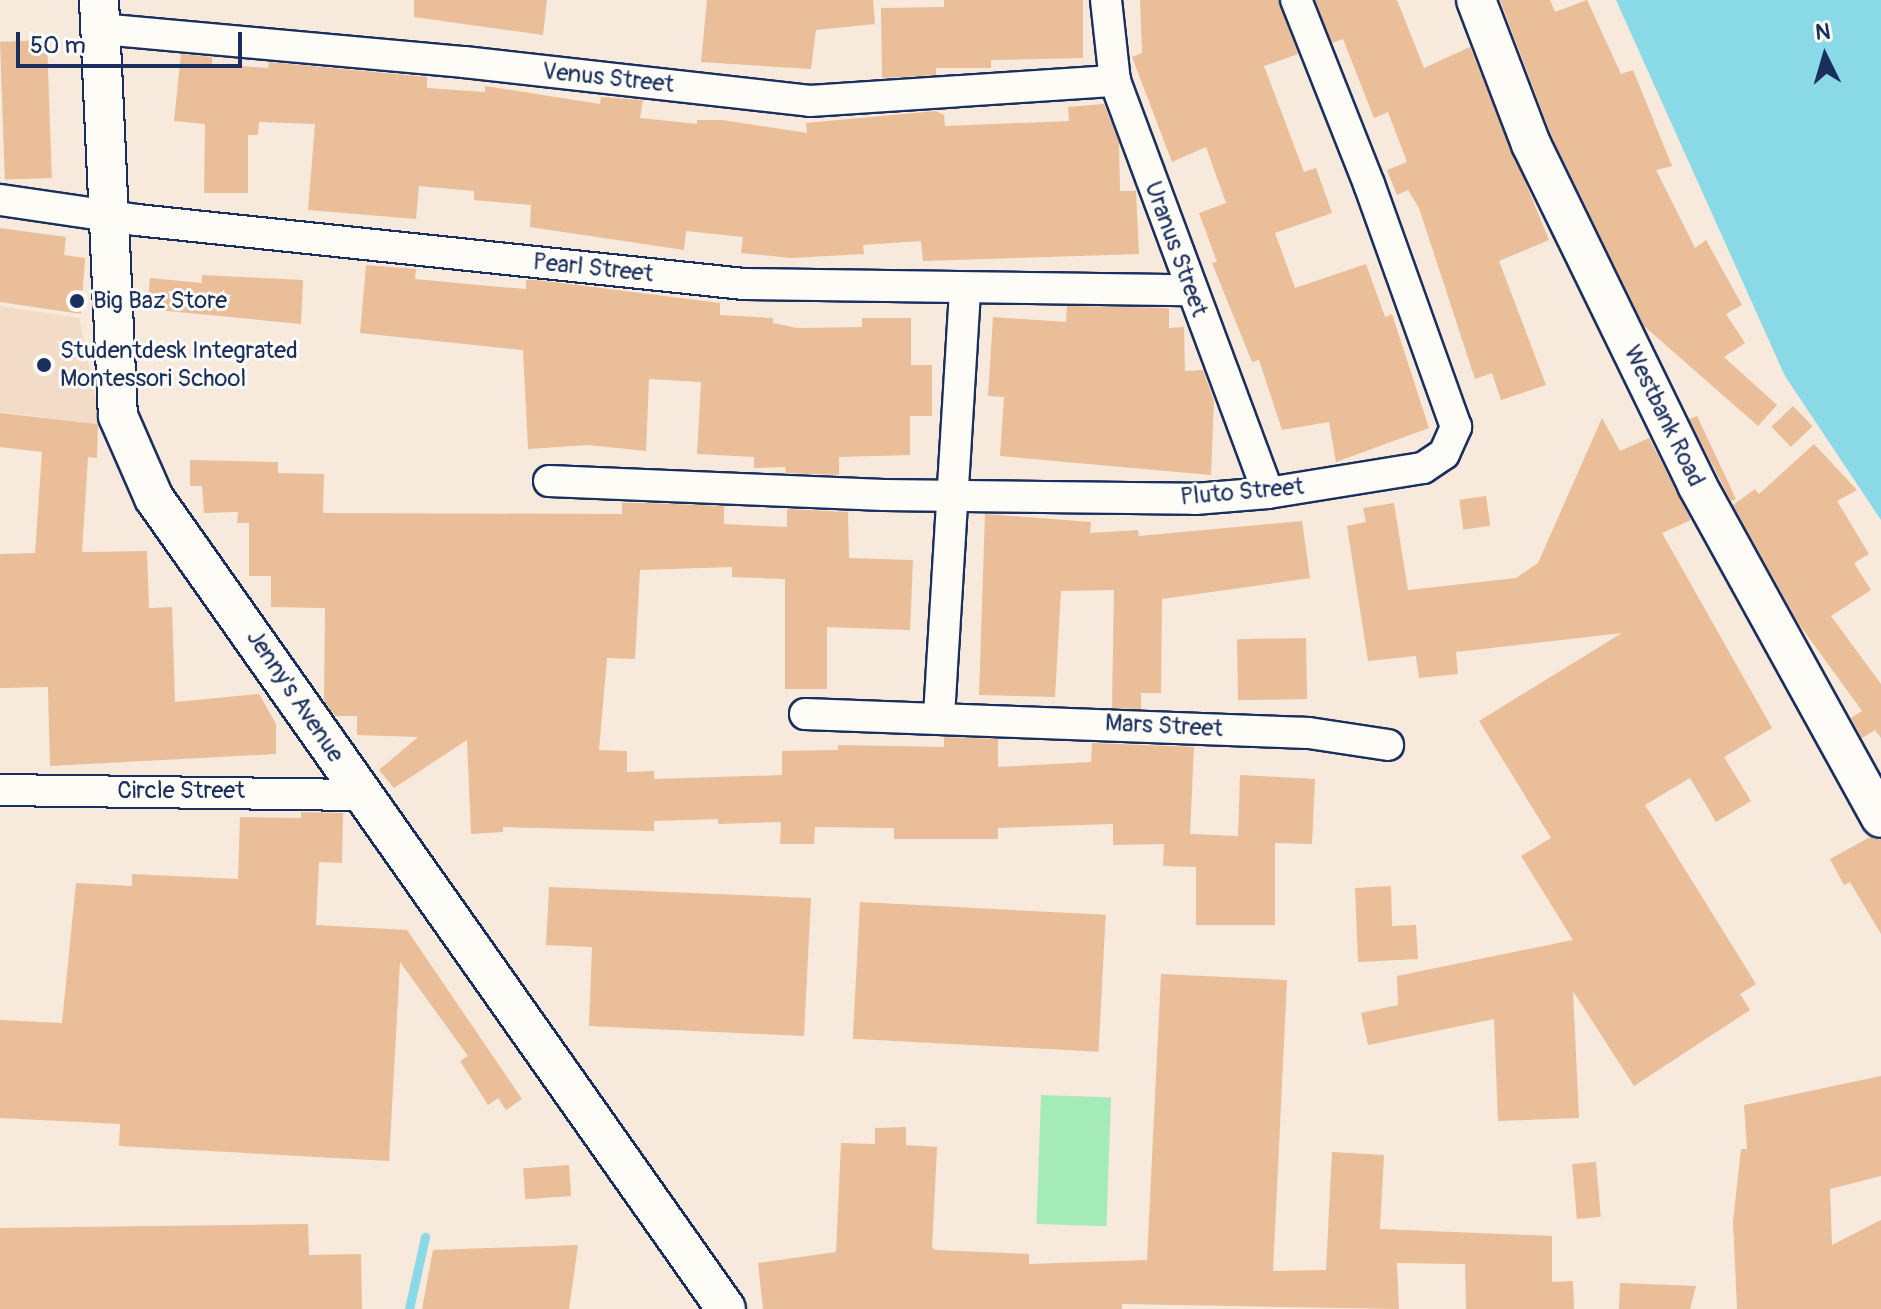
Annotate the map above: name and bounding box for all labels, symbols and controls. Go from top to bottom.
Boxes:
scale bar [20,16,246,66]
north arrow [1785,16,1865,96]
text: N [1814,17,1832,47]
text: 50 m [30,31,86,60]
street label: Venus Street [541,57,675,99]
street label: Uranus Street [1138,178,1214,320]
street label: Pearl Street [531,247,655,289]
place label: Big Baz Store [93,287,227,315]
marker: Big Baz Store [68,292,86,310]
place label: Studentdesk Integrated Montessori School [60,337,298,393]
street label: Westbank Road [1617,341,1711,491]
marker: Studentdesk Integrated Montessori School [35,356,53,374]
street label: Pluto Street [1179,472,1305,512]
street label: Jenny's Avenue [240,624,350,768]
street label: Mars Street [1104,709,1224,743]
street label: Circle Street [117,777,245,805]

